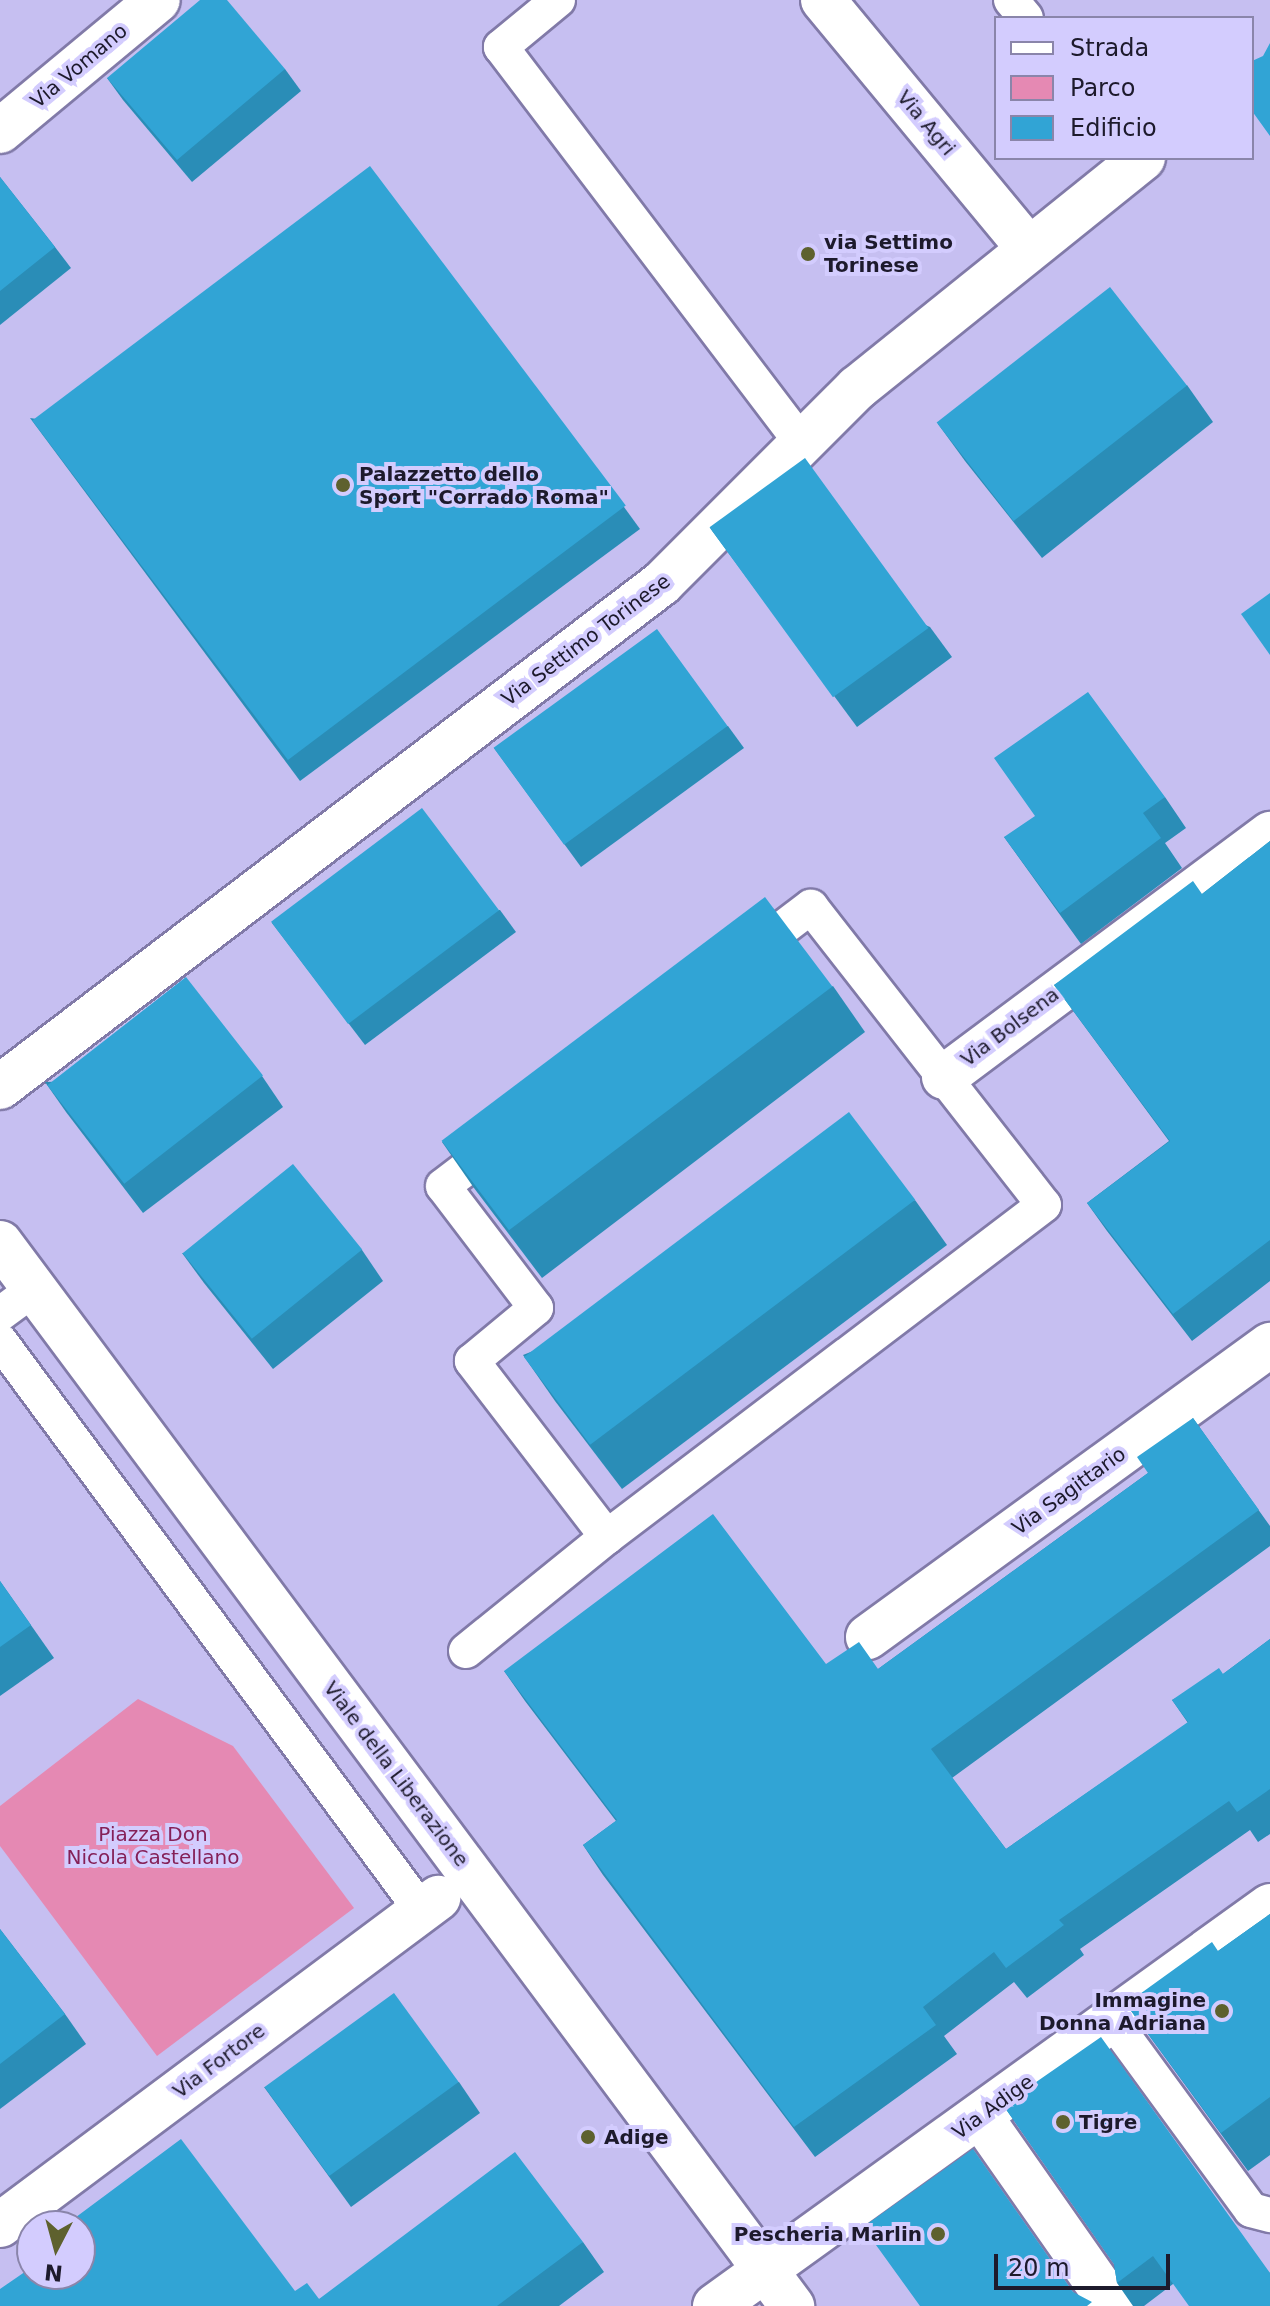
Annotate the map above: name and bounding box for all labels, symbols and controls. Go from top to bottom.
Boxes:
legend [994,16,1254,160]
street label: Via Vomano [26,19,132,113]
text: Strada [1070,34,1149,62]
text: Parco [1070,74,1135,102]
street label: Via Agri [892,86,960,160]
text: Edificio [1070,114,1157,142]
place label: via Settimo Torinese [824,230,953,277]
marker: via Settimo Torinese [799,245,817,263]
place label: Palazzetto dello Sport "Corrado Roma" [359,462,609,509]
marker: Palazzetto dello Sport "Corrado Roma" [334,476,352,494]
street label: Via Settimo Torinese [497,569,675,711]
street label: Via Bolsena [956,982,1064,1072]
street label: Via Sagittario [1008,1442,1130,1540]
street label: Viale della Liberazione [319,1677,473,1871]
park label: Piazza Don Nicola Castellano [67,1822,239,1869]
place label: Immagine Donna Adriana [1039,1988,1206,2035]
marker: Immagine Donna Adriana [1213,2002,1231,2020]
street label: Via Fortore [168,2019,270,2103]
street label: Via Adige [948,2070,1038,2144]
place label: Tigre [1079,2110,1137,2134]
marker: Tigre [1054,2113,1072,2131]
place label: Adige [604,2125,669,2149]
marker: Adige [579,2128,597,2146]
north arrow [16,2210,96,2290]
place label: Pescheria Marlin [734,2222,922,2246]
marker: Pescheria Marlin [929,2225,947,2243]
scale bar [998,2238,1174,2288]
text: 20 m [1008,2254,1070,2282]
text: N [43,2259,64,2286]

